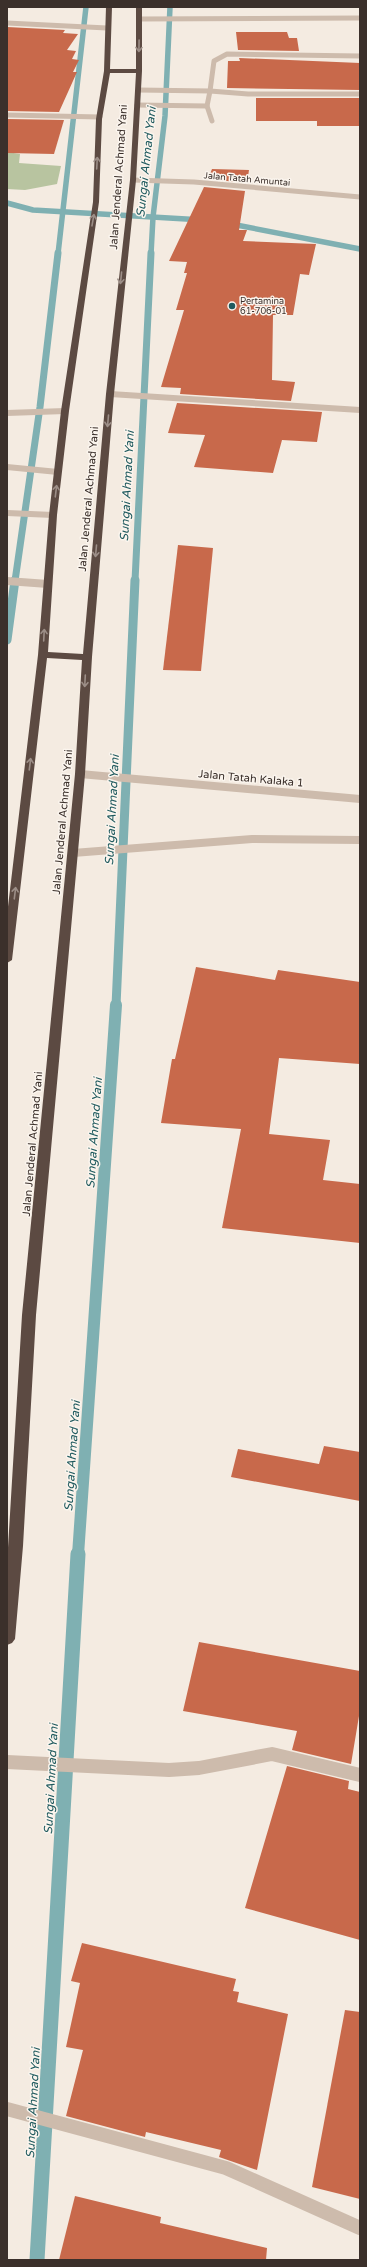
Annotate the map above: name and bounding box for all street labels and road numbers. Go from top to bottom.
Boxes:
street label: Jalan Jenderal Achmad Yani [107,104,130,250]
street label: Jalan Tatah Amuntai [203,170,291,189]
street label: Jalan Jenderal Achmad Yani [76,426,101,572]
street label: Jalan Jenderal Achmad Yani [50,749,75,895]
street label: Jalan Tatah Kalaka 1 [198,767,304,790]
street label: Jalan Jenderal Achmad Yani [20,1071,45,1217]

